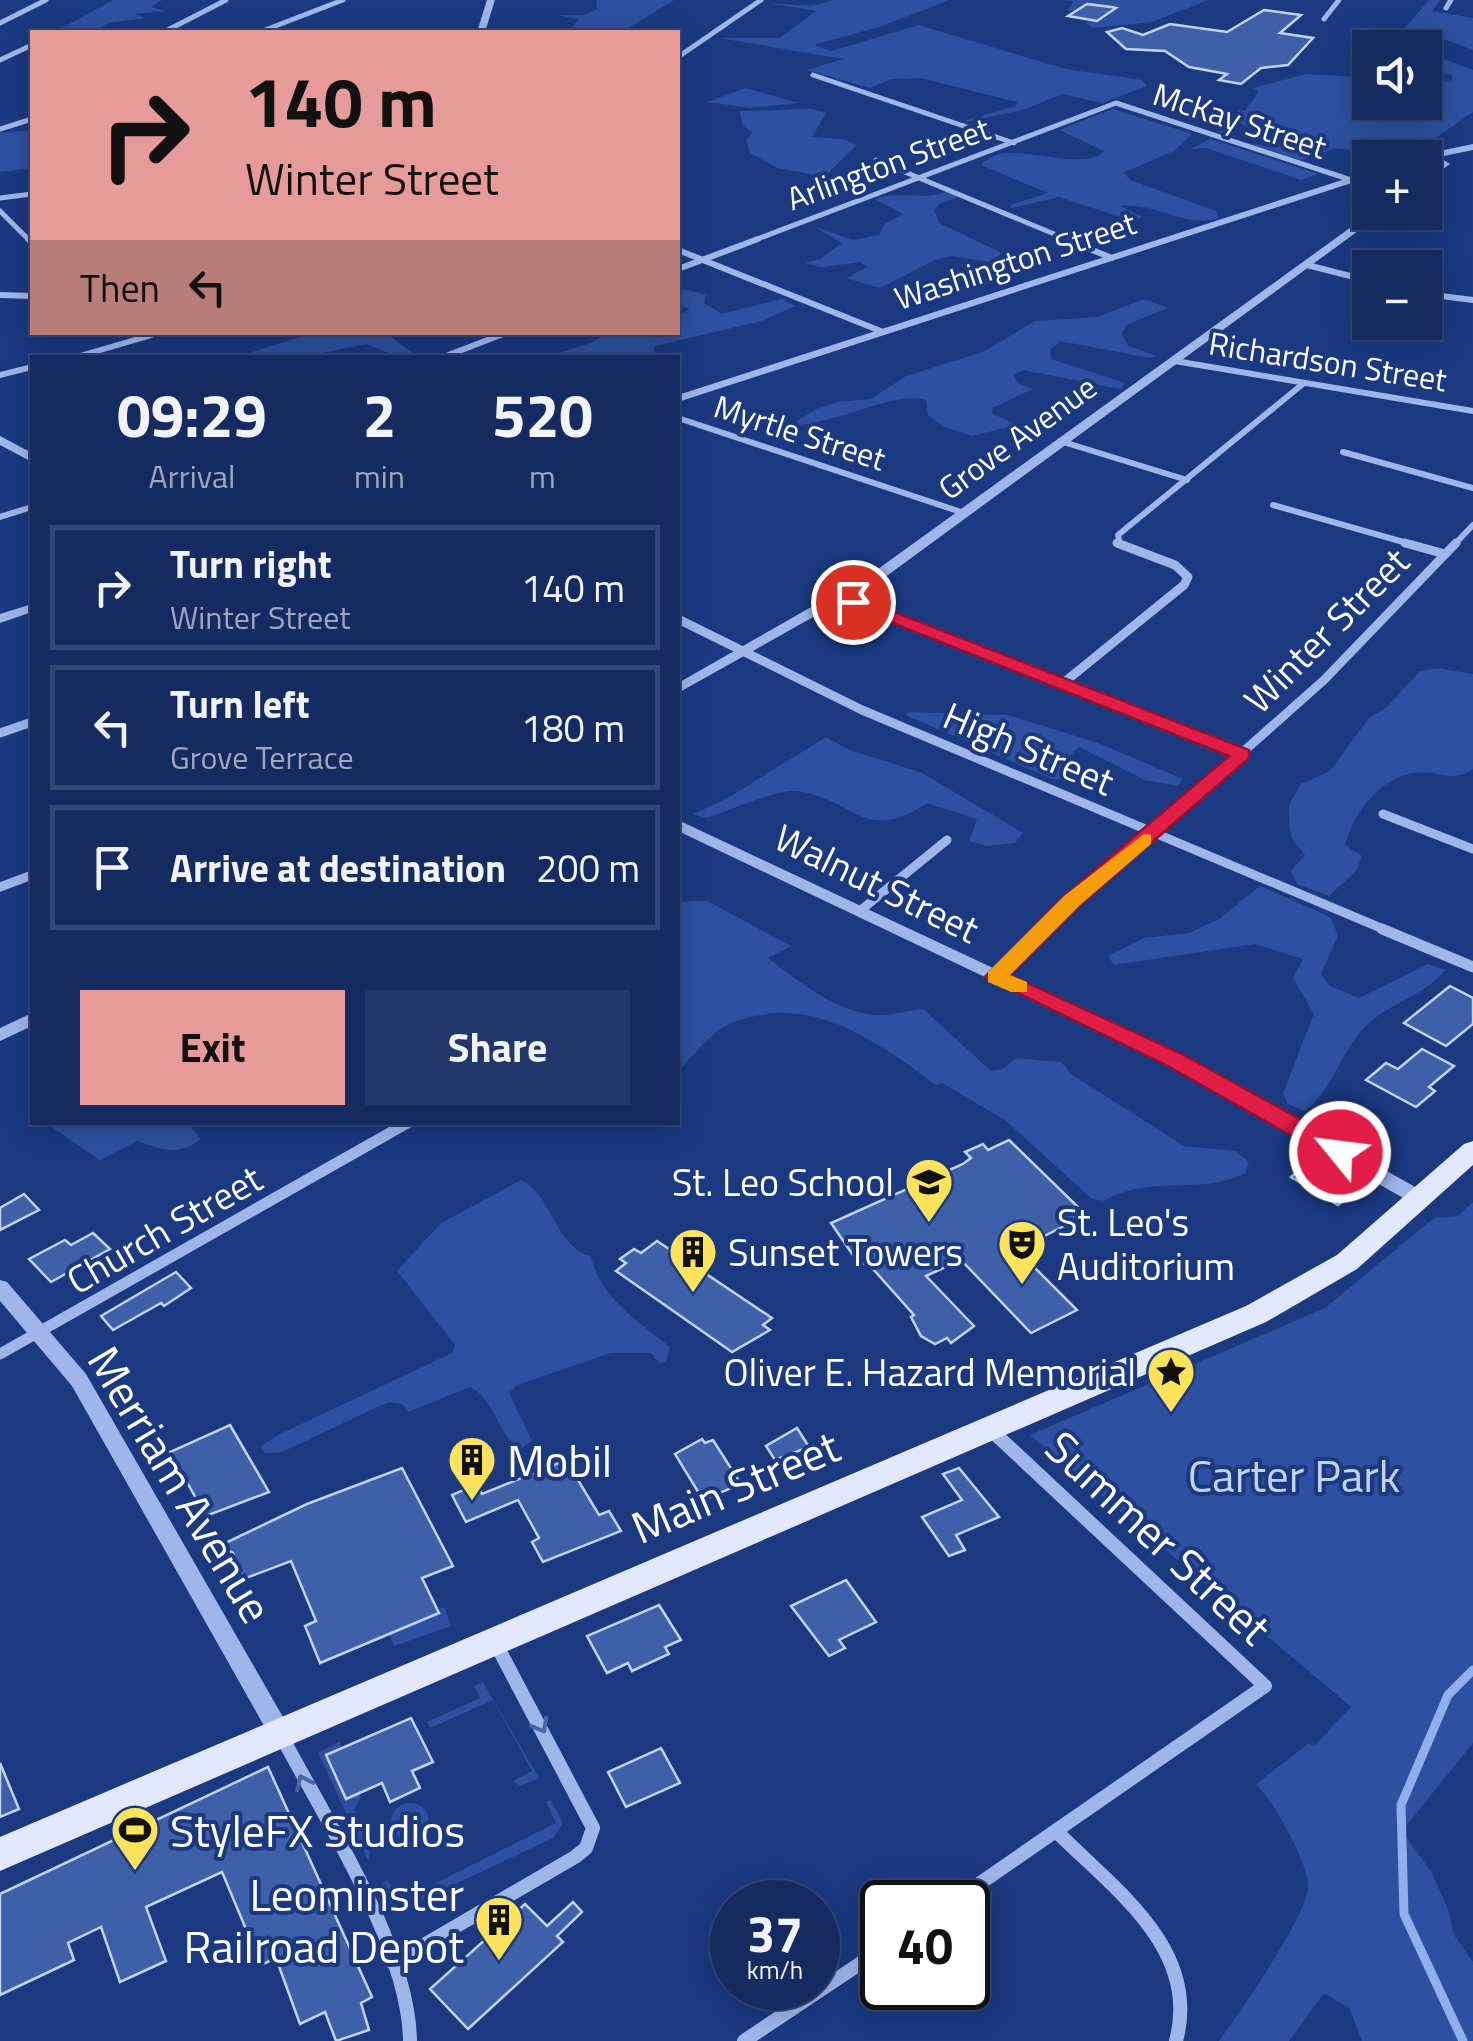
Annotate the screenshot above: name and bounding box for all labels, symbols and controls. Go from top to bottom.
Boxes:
map controls [1352,30,1442,340]
button: sound [1352,30,1442,120]
text: 140 m [245,48,437,154]
street label: McKay Street [1147,69,1333,171]
icon: right [80,70,210,200]
street label: Arlington Street [780,104,996,222]
button: + [1352,140,1442,230]
text: Winter Street [245,144,499,212]
street label: Washington Street [888,198,1142,322]
button: − [1352,250,1442,340]
text: Then [80,259,160,317]
icon: left [180,260,235,315]
street label: Richardson Street [1206,319,1450,403]
street label: Grove Avenue [928,363,1106,511]
text: 09:29 [117,369,267,460]
text: 2 [363,369,396,460]
text: 520 [492,369,593,460]
street label: Myrtle Street [708,382,892,482]
text: Arrival [149,452,235,500]
text: min [354,452,405,500]
text: m [529,452,556,500]
street label: Winter Street [1230,534,1422,726]
text: Turn right [170,535,332,593]
text: 140 m [521,559,625,617]
icon: right [85,560,140,615]
pin [811,560,896,645]
icon: arrive [826,575,881,630]
text: Winter Street [170,593,350,641]
text: Turn left [170,675,310,733]
street label: High Street [935,686,1123,810]
text: 180 m [521,699,625,757]
icon: left [85,700,140,755]
text: Grove Terrace [170,733,354,781]
street label: Walnut Street [765,808,989,958]
text: Arrive at destination [170,839,506,897]
text: 200 m [536,839,640,897]
icon: arrive [85,840,140,895]
button: Exit [80,990,345,1105]
button: Share [365,990,630,1105]
position arrow [1288,1100,1392,1204]
street label: Church Street [55,1150,273,1308]
place label: St. Leo School [672,1153,894,1211]
school or university icon: St. Leo School [903,1156,955,1224]
place label: St. Leo's Auditorium [1057,1193,1235,1295]
theatre icon: St. Leo's Auditorium [996,1218,1048,1286]
place label: Sunset Towers [728,1223,963,1281]
building icon: Sunset Towers [667,1226,719,1294]
street label: Merriam Avenue [71,1333,291,1635]
place label: Oliver E. Hazard Memorial [723,1343,1136,1401]
place icon: Oliver E. Hazard Memorial [1145,1346,1197,1414]
street label: Main Street [620,1412,850,1560]
street label: Summer Street [1031,1414,1288,1660]
place label: Mobil [507,1426,612,1494]
building icon: Mobil [446,1434,498,1502]
park label: Carter Park [1188,1441,1400,1509]
one-way arrow [528,1716,548,1734]
one-way arrow [296,1774,316,1792]
place label: StyleFX Studios [170,1796,465,1864]
sports icon: StyleFX Studios [109,1804,161,1872]
place label: Leominster Railroad Depot [184,1860,464,1980]
speed limit sign: 40 [860,1880,990,2010]
building icon: Leominster Railroad Depot [473,1894,525,1962]
text: 37 [747,1895,803,1971]
text: km/h [747,1951,803,1989]

